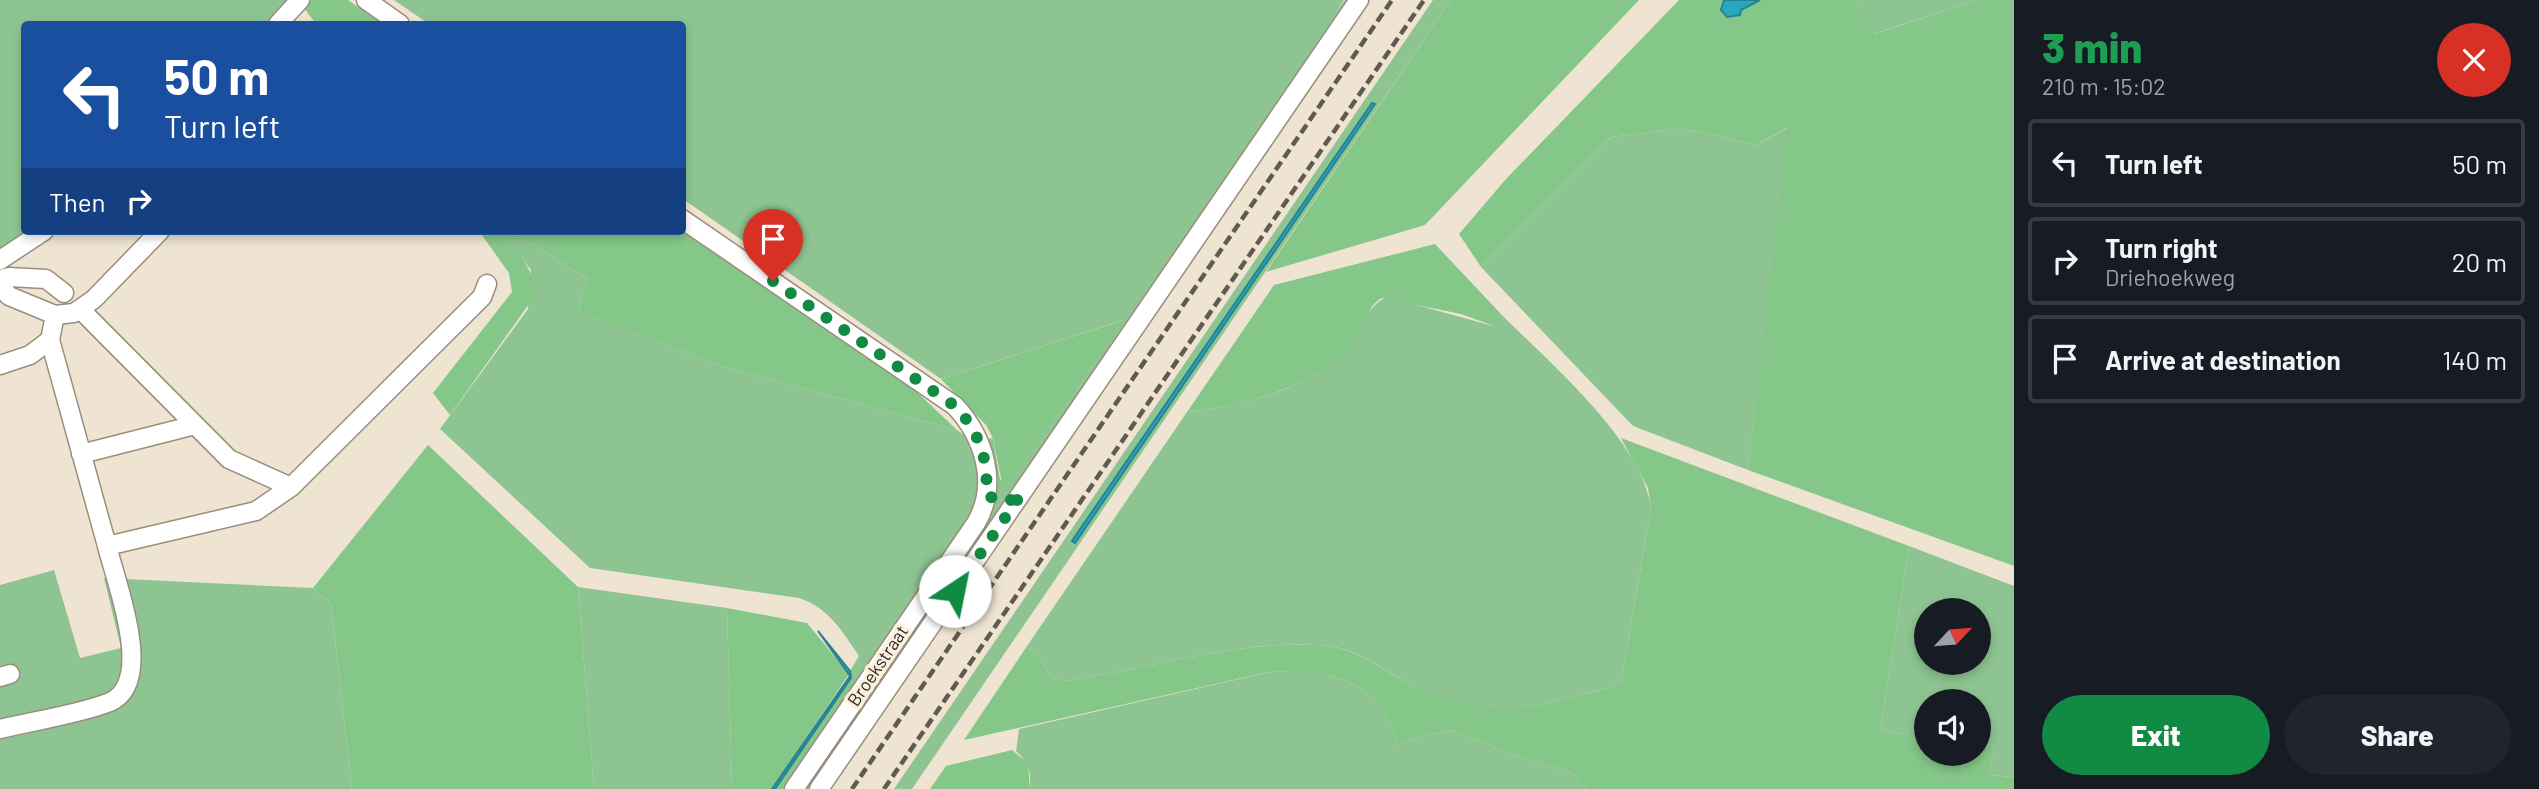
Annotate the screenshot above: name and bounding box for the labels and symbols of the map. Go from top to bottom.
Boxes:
pin [743,209,803,281]
position arrow [918,554,992,628]
north arrow [1914,598,1992,676]
street label: Broekstraat [842,621,912,710]

